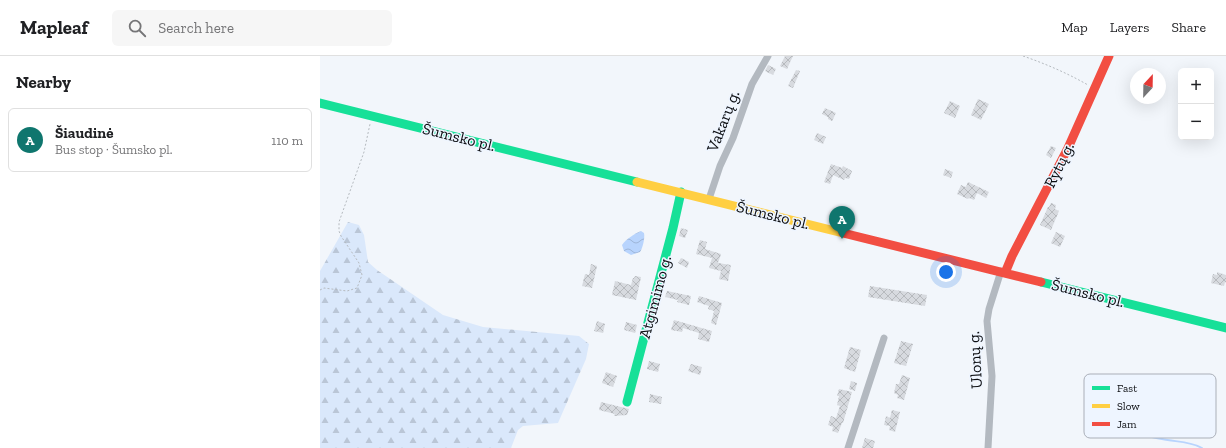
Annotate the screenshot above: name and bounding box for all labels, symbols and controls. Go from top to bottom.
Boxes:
search box [112,10,392,46]
text: Mapleaf [20,16,88,39]
icon: search [126,17,148,39]
text: Search here [158,19,234,37]
text: Map [1061,19,1088,36]
text: Layers [1110,19,1149,36]
text: Share [1171,19,1206,36]
north arrow [1130,68,1166,104]
map controls [1178,68,1214,140]
button: + [1178,68,1214,104]
text: Nearby [16,72,71,92]
street label: Vakarų g. [702,88,743,155]
button: − [1178,104,1214,140]
street label: Šumsko pl. [420,119,498,155]
text: Šiaudinė [55,124,113,142]
text: A [26,133,34,148]
text: 110 m [271,133,303,148]
street label: Rytų g. [1040,139,1078,191]
text: Bus stop · Šumsko pl. [55,142,173,157]
street label: Šumsko pl. [734,197,812,233]
pin: A [829,206,855,239]
street label: Atgimimo g. [635,253,675,341]
your location [936,262,956,282]
street label: Šumsko pl. [1049,275,1127,311]
street label: Ulonų g. [964,331,986,389]
legend [1084,374,1216,438]
text: Fast [1117,382,1138,395]
text: Slow [1117,400,1140,413]
text: Jam [1117,418,1137,431]

